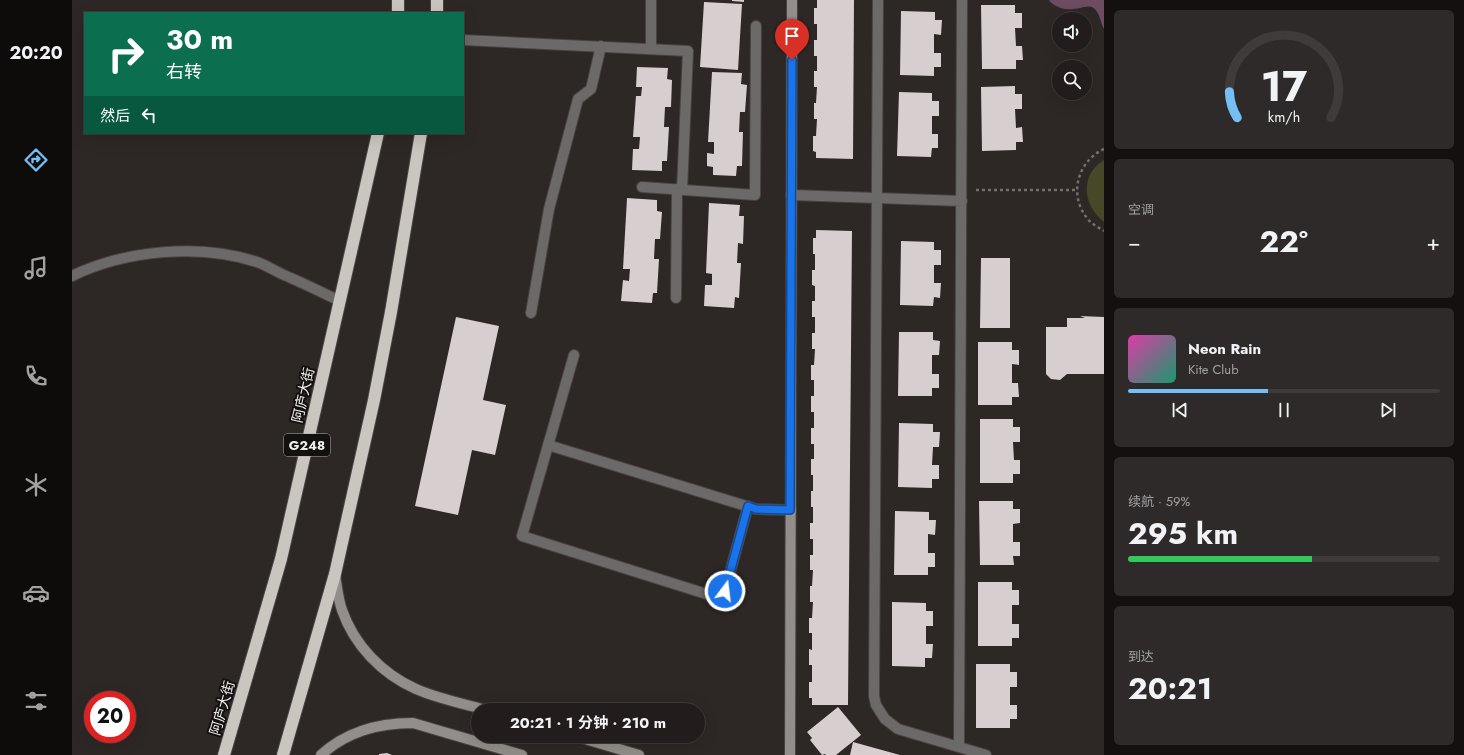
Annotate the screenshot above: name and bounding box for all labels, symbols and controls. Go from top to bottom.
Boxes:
map controls [1052,12,1092,100]
button: sound [1052,12,1092,52]
text: 30 m [166,19,233,60]
pin [775,19,809,60]
icon: arrive [781,25,803,47]
icon: right [100,28,152,80]
text: 20:20 [9,40,63,66]
text: 17 [1261,55,1307,116]
text: 右转 [166,59,202,85]
button: search [1052,60,1092,100]
icon: left [138,104,160,126]
text: 然后 [100,105,130,127]
text: km/h [1268,106,1300,126]
icon: directions [22,146,50,174]
text: 空调 [1128,200,1154,219]
text: 22° [1260,220,1308,263]
text: − [1128,226,1141,258]
text: + [1426,226,1440,258]
icon: music [22,254,50,282]
text: Neon Rain [1188,338,1261,360]
text: Kite Club [1188,360,1239,379]
icon: phone [22,362,50,390]
street label: 阿庐大街 [287,365,319,425]
icon: previous [1169,399,1191,421]
icon: pause [1273,399,1295,421]
icon: next [1377,399,1399,421]
road number: G248 [284,434,330,456]
icon: climate [22,471,50,499]
text: 续航 · 59% [1128,492,1190,511]
text: 295 km [1128,512,1238,555]
position arrow [704,570,746,612]
icon: car [22,579,50,607]
text: 到达 [1128,647,1154,666]
text: 20:21 [1128,667,1212,710]
street label: 阿庐大街 [205,678,239,738]
icon: filters [22,687,50,715]
speed limit sign: 20 [84,691,136,743]
text: 20:21 · 1 分钟 · 210 m [510,712,666,734]

